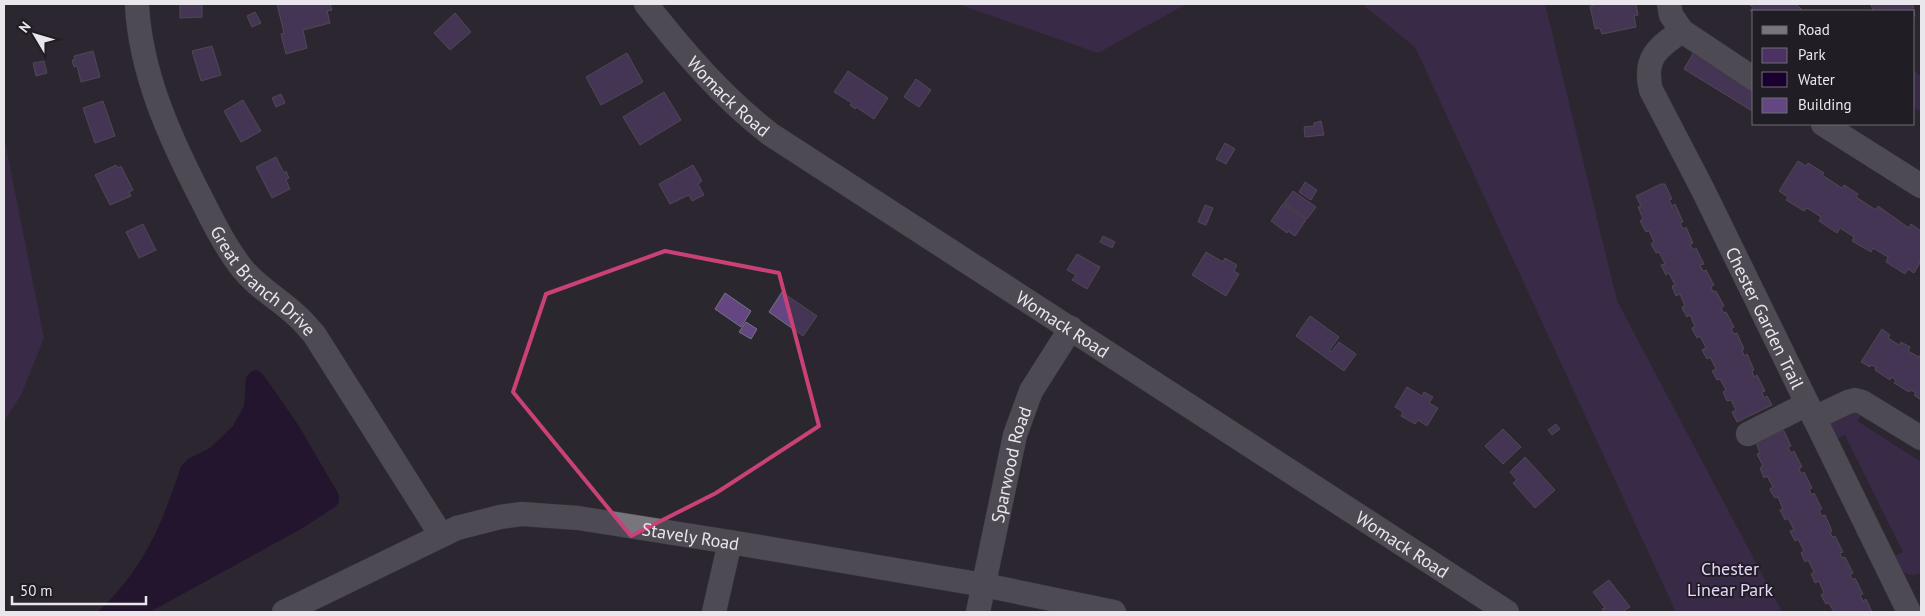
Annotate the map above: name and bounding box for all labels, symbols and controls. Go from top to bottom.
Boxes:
north arrow [10,10,60,60]
legend [1752,10,1915,125]
text: N [15,18,35,36]
text: Road [1798,20,1830,39]
text: Park [1798,45,1826,64]
street label: Womack Road [682,51,775,141]
text: Water [1798,70,1835,89]
text: Building [1798,95,1852,114]
street label: Great Branch Drive [206,222,321,340]
street label: Chester Garden Trail [1721,243,1810,393]
street label: Womack Road [1012,285,1114,362]
street label: Sparwood Road [985,403,1036,525]
street label: Womack Road [1352,506,1453,583]
street label: Stavely Road [640,517,741,555]
park label: Chester Linear Park [1687,557,1773,601]
scale bar [12,574,146,606]
text: 50 m [20,581,53,600]

